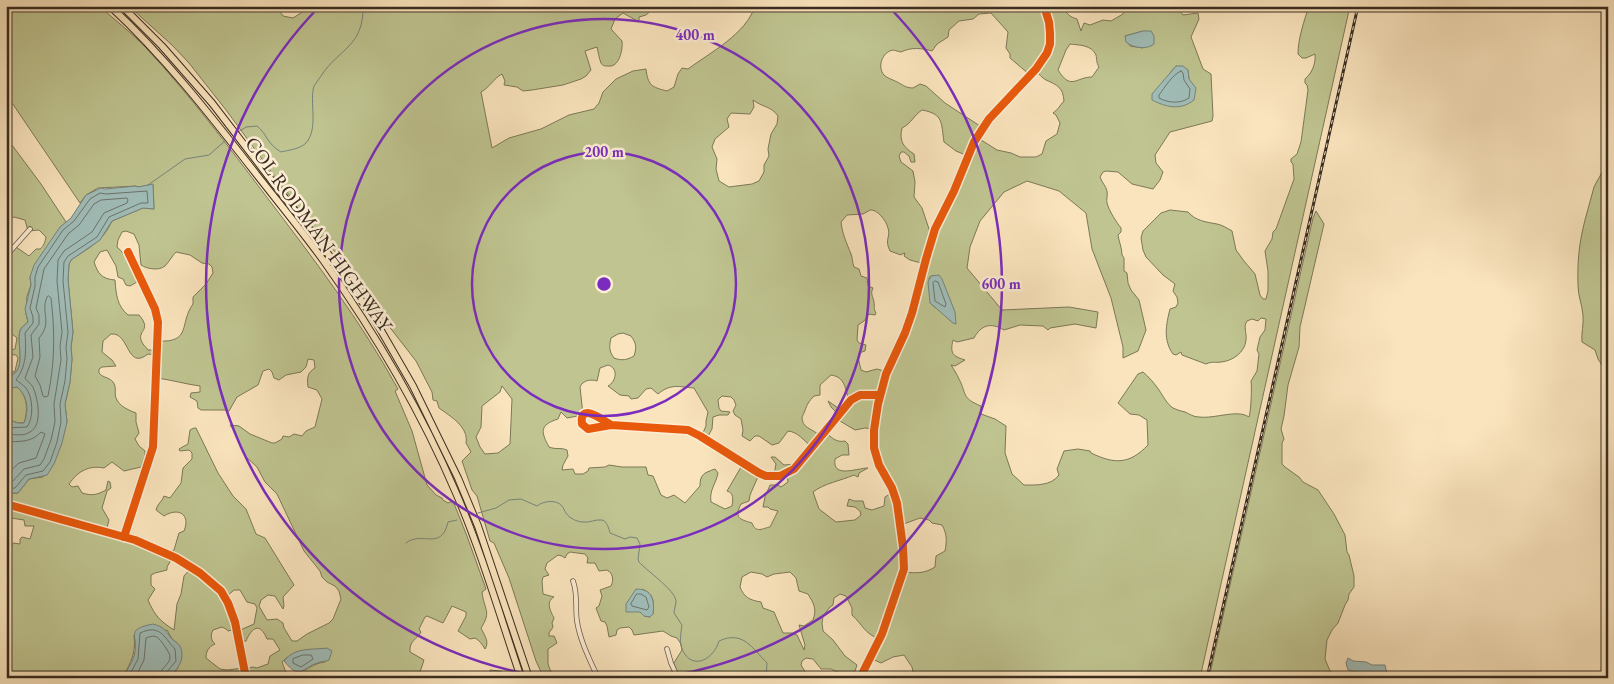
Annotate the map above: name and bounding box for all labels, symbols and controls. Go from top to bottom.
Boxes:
text: 400 m [675,25,715,44]
street label: COL RODMAN HIGHWAY [239,131,399,338]
text: 200 m [584,142,624,161]
text: 600 m [981,274,1021,293]
centre of rings [595,275,613,293]

